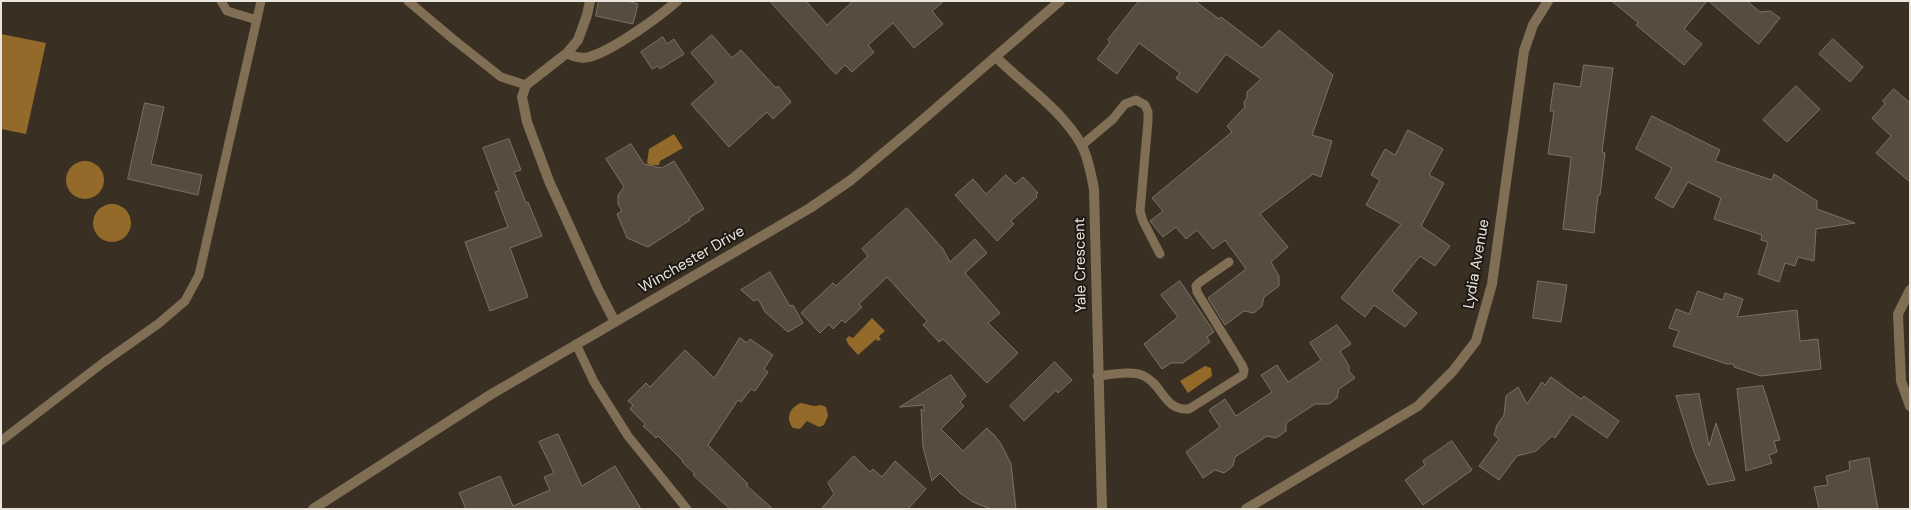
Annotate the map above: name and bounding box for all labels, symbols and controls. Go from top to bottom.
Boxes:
street label: Yale Crescent [1071,217,1091,313]
street label: Lydia Avenue [1460,218,1494,310]
street label: Winchester Drive [636,222,748,298]

